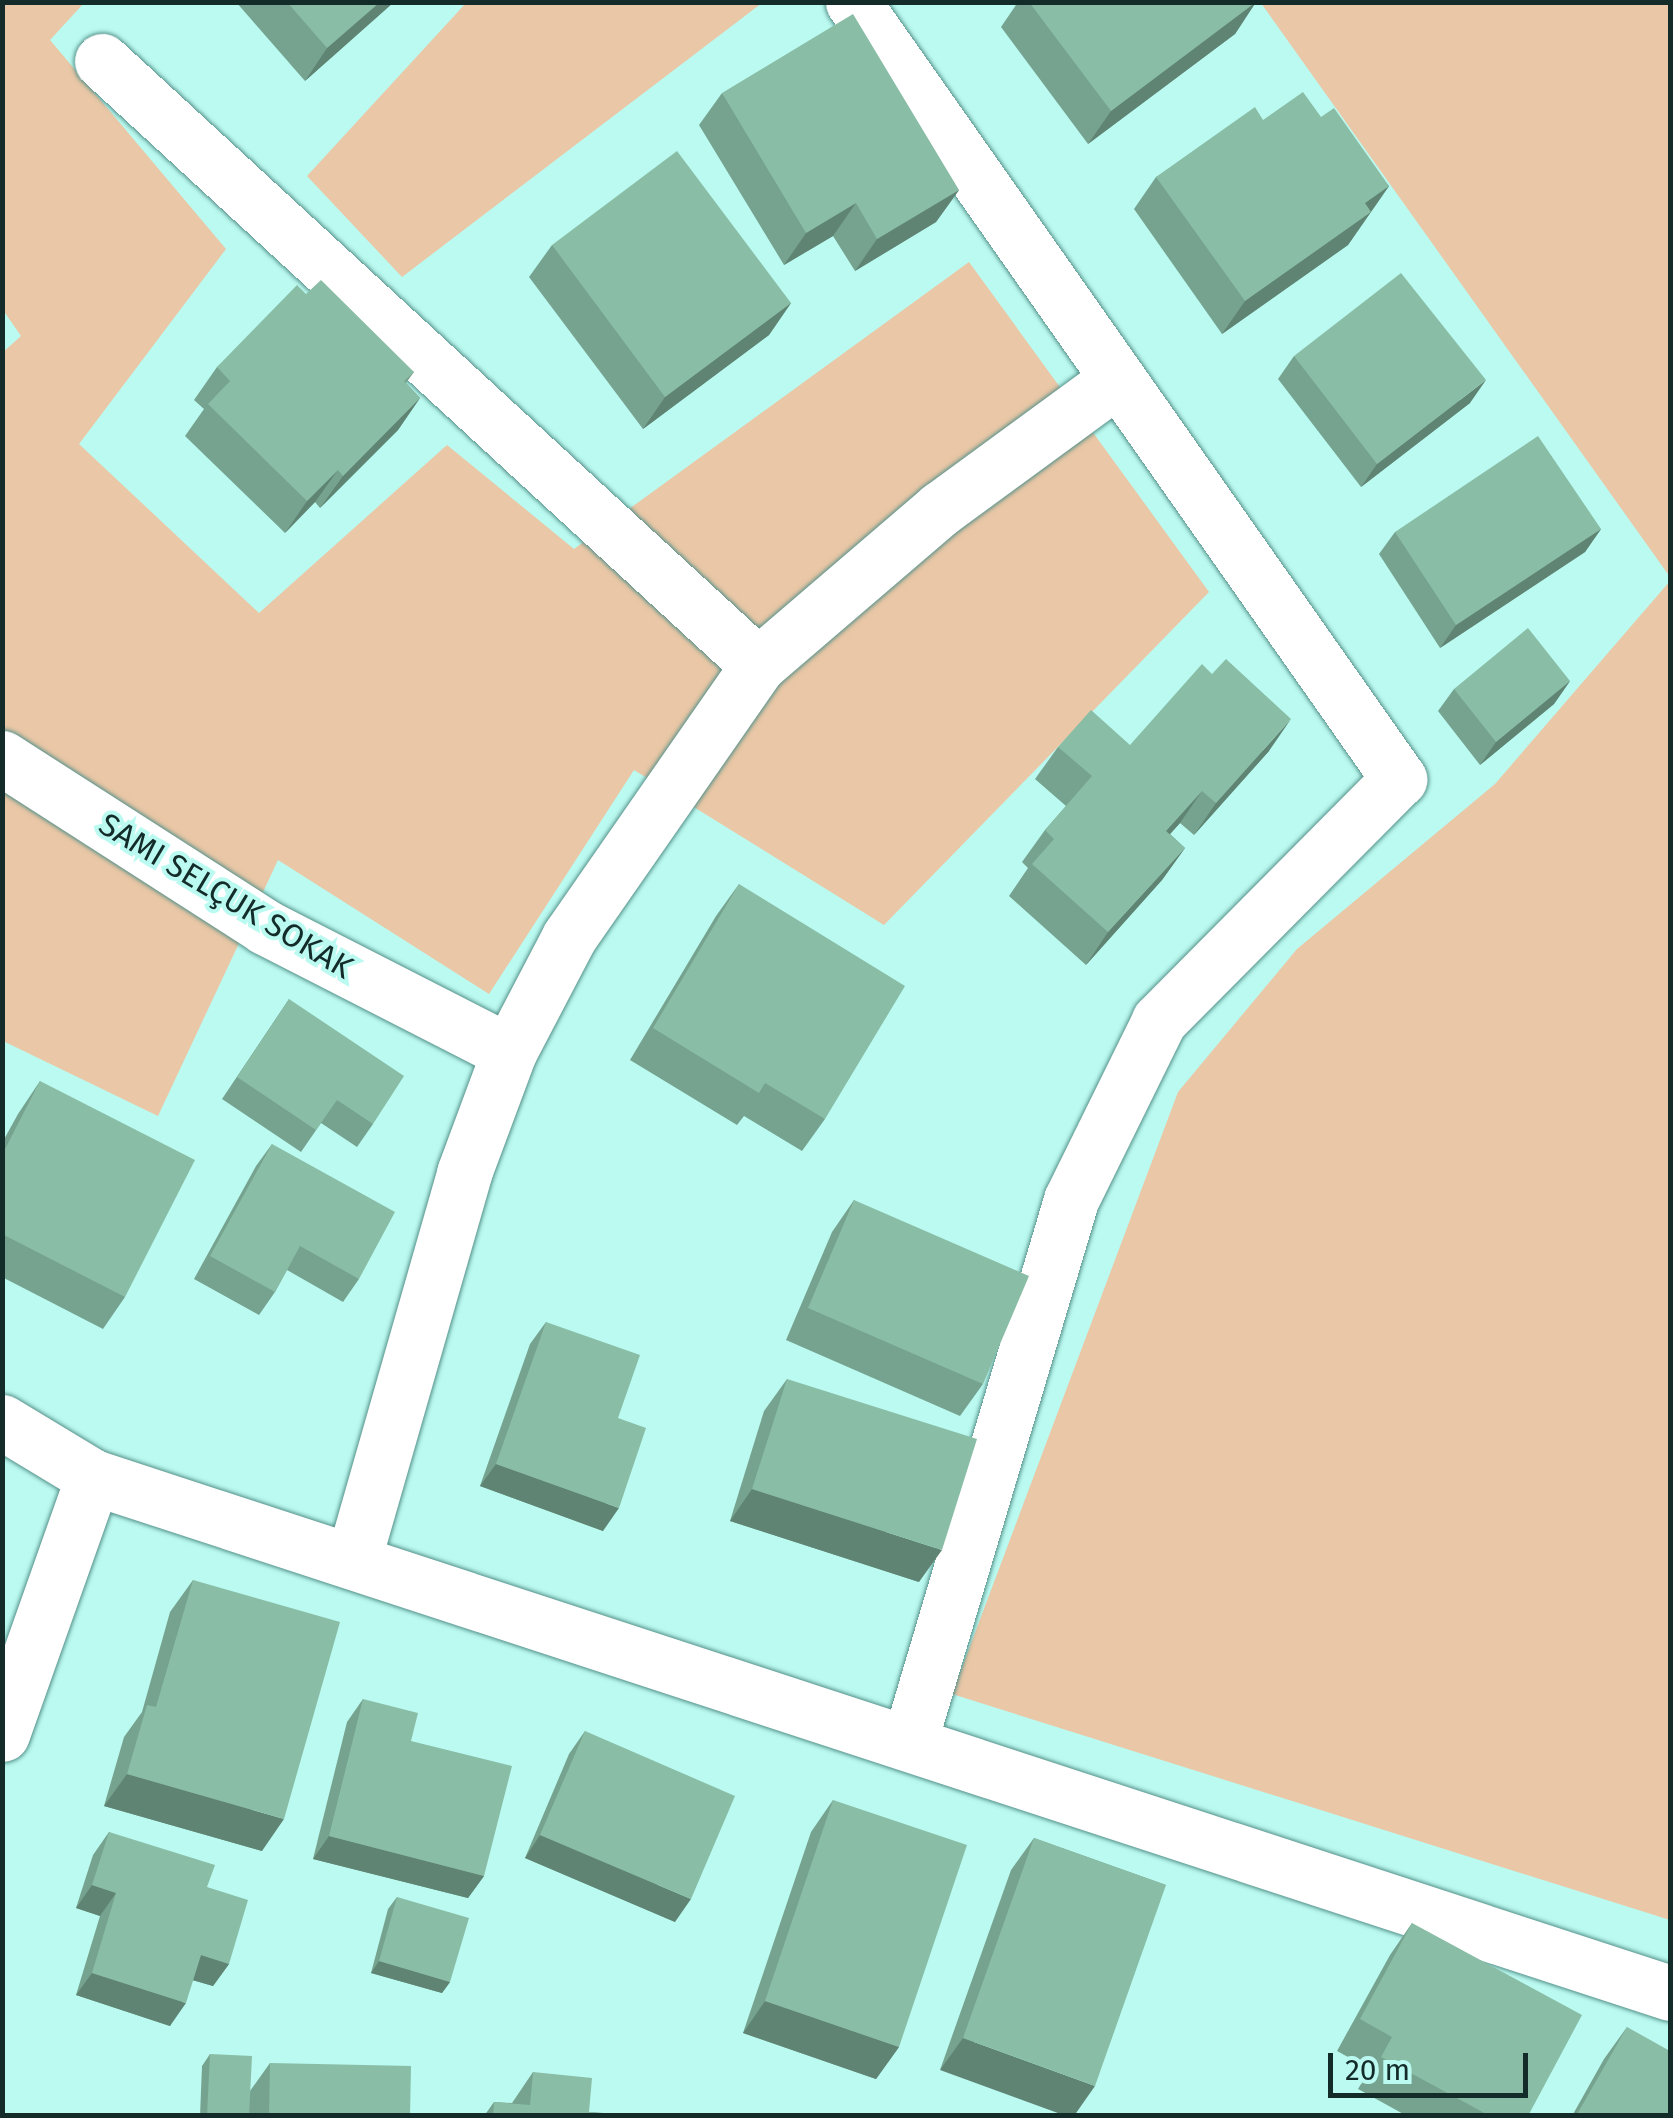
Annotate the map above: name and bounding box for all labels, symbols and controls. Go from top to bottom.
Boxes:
street label: SAMI SELÇUK SOKAK [92,805,360,987]
scale bar [1333,2033,1533,2095]
text: 20 m [1345,2052,1410,2088]

